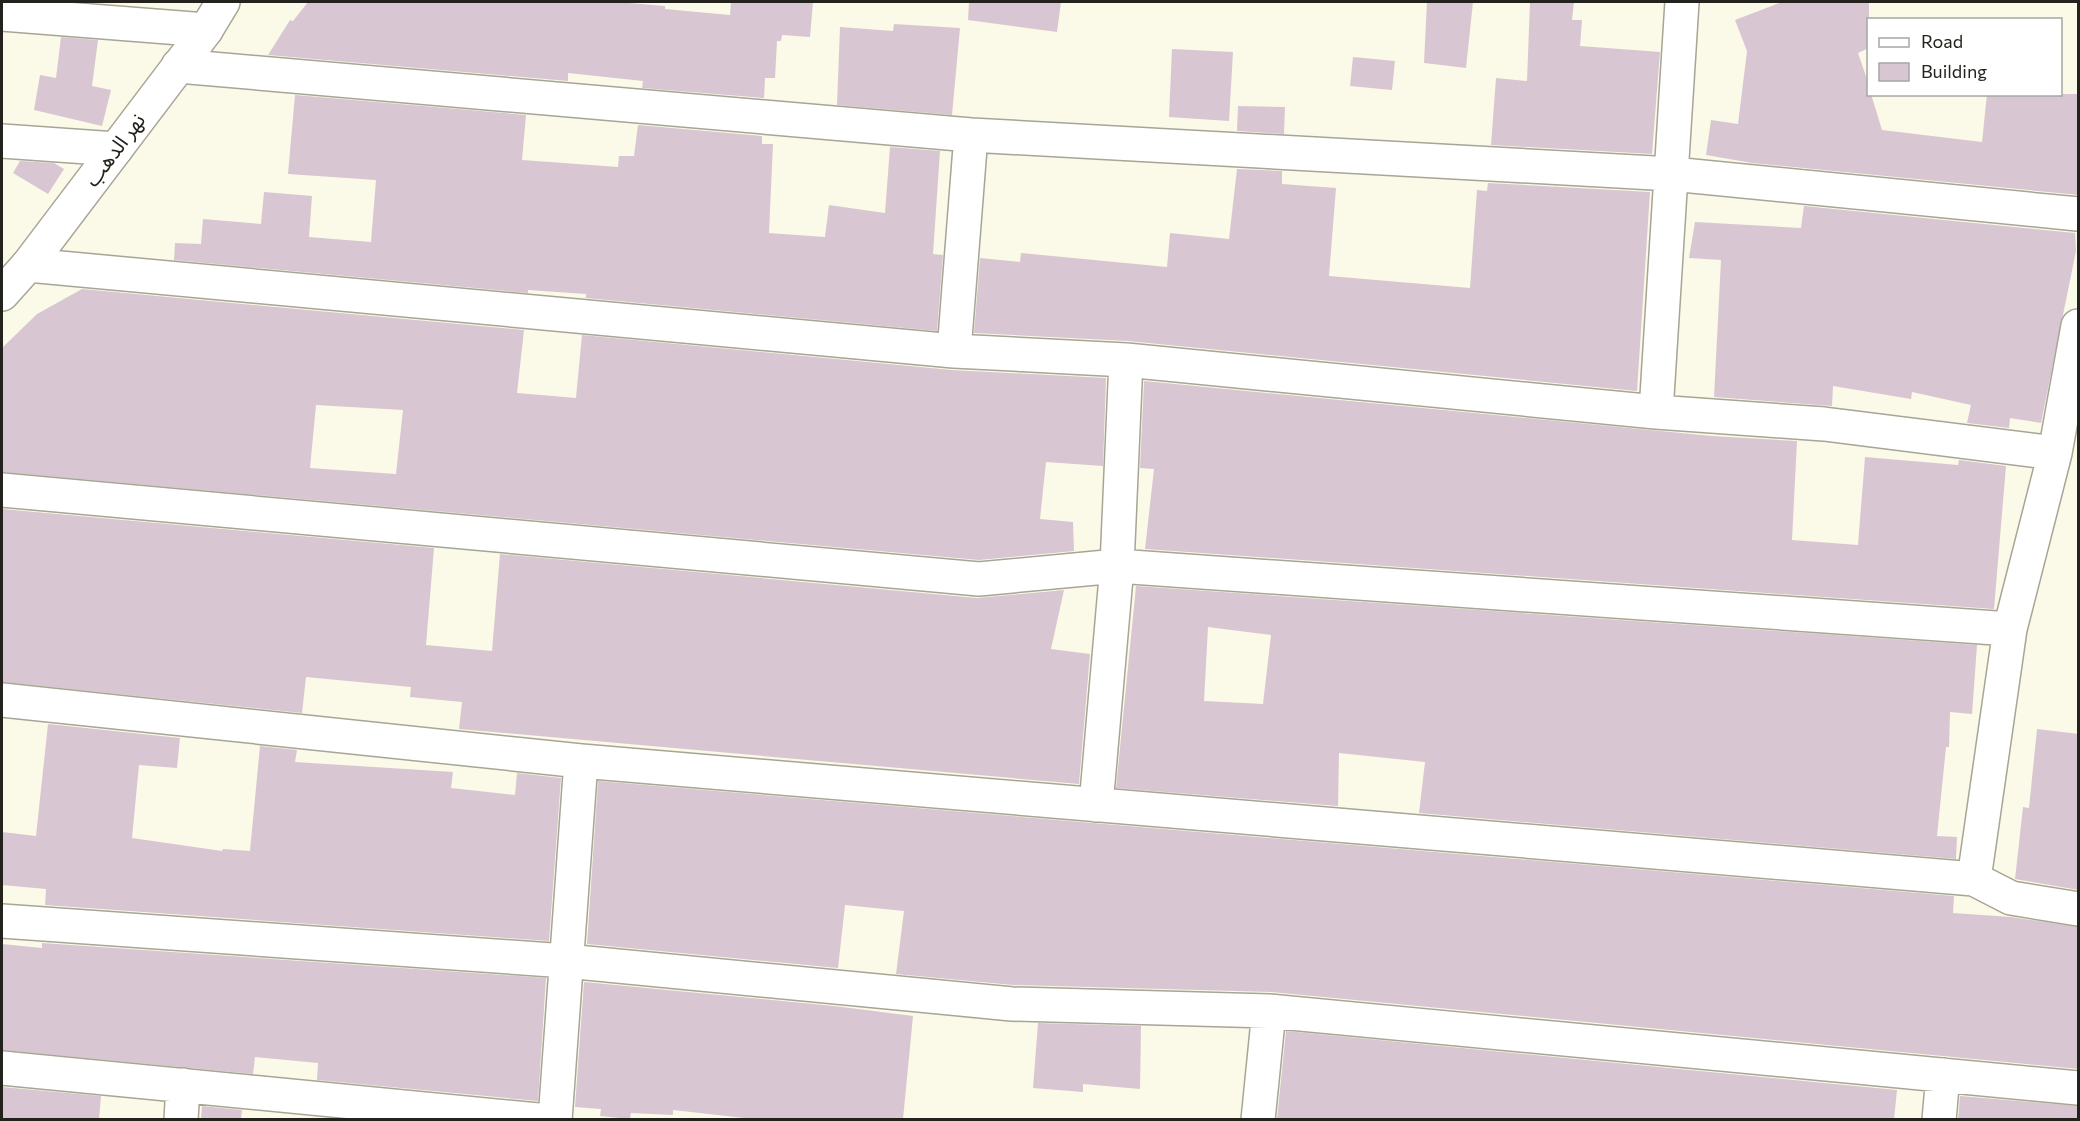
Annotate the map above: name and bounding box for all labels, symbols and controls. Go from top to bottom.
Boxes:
legend [1867,18,2062,96]
text: Road [1921,30,1963,52]
text: Building [1921,60,1987,82]
street label: نهر الدهب [78,108,150,191]

